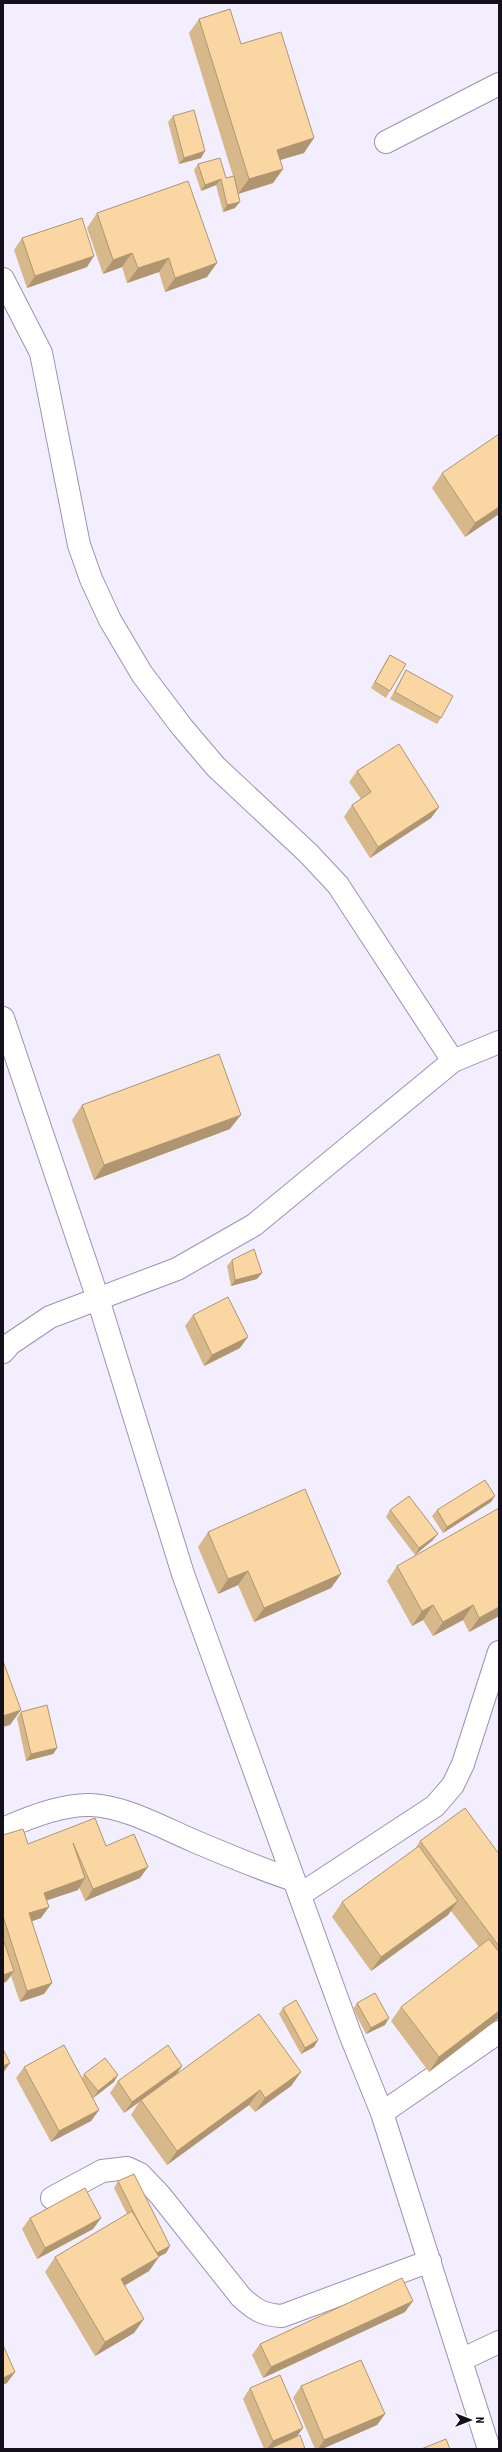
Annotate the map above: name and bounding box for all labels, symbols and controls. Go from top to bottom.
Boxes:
north arrow [450,2400,490,2440]
text: N [473,2417,486,2424]

